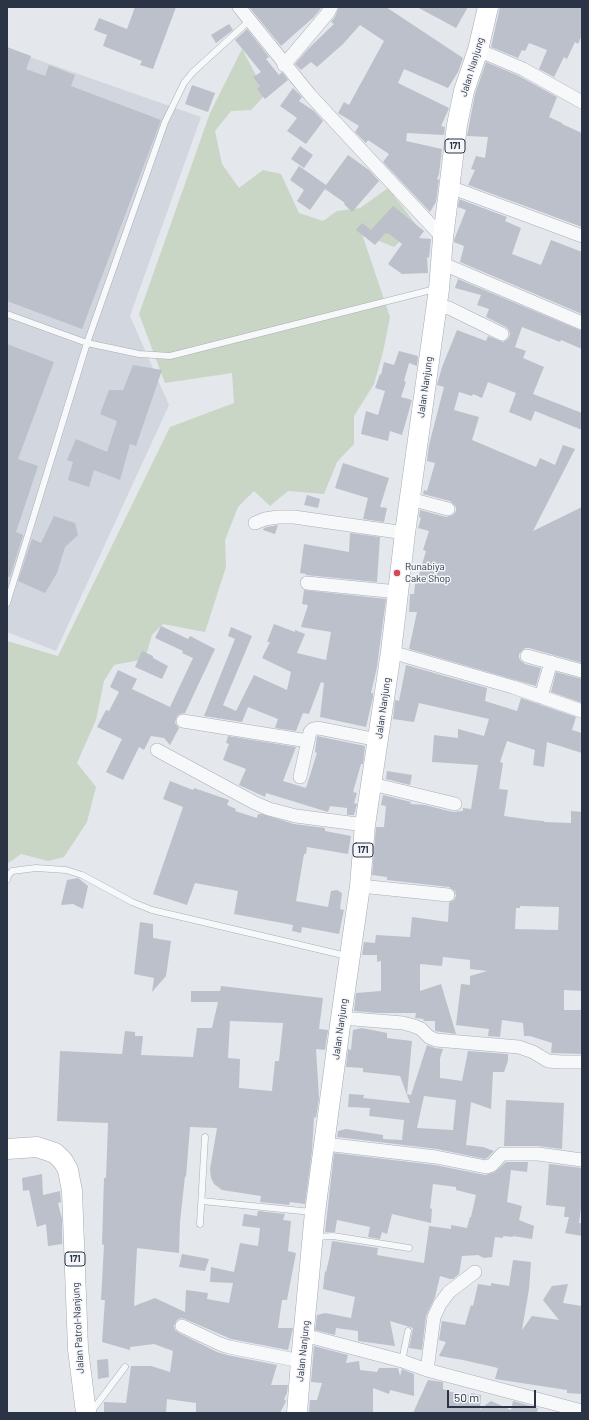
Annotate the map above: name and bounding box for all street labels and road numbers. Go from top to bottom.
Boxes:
street label: Jalan Nanjung [457,36,487,98]
road number: 171 [445,139,465,153]
street label: Jalan Nanjung [415,356,435,418]
street label: Jalan Nanjung [373,677,393,739]
road number: 171 [353,843,373,857]
street label: Jalan Nanjung [330,998,350,1060]
road number: 171 [65,1252,85,1266]
street label: Jalan Patrol-Nanjung [70,1282,86,1374]
street label: Jalan Nanjung [294,1320,312,1382]

